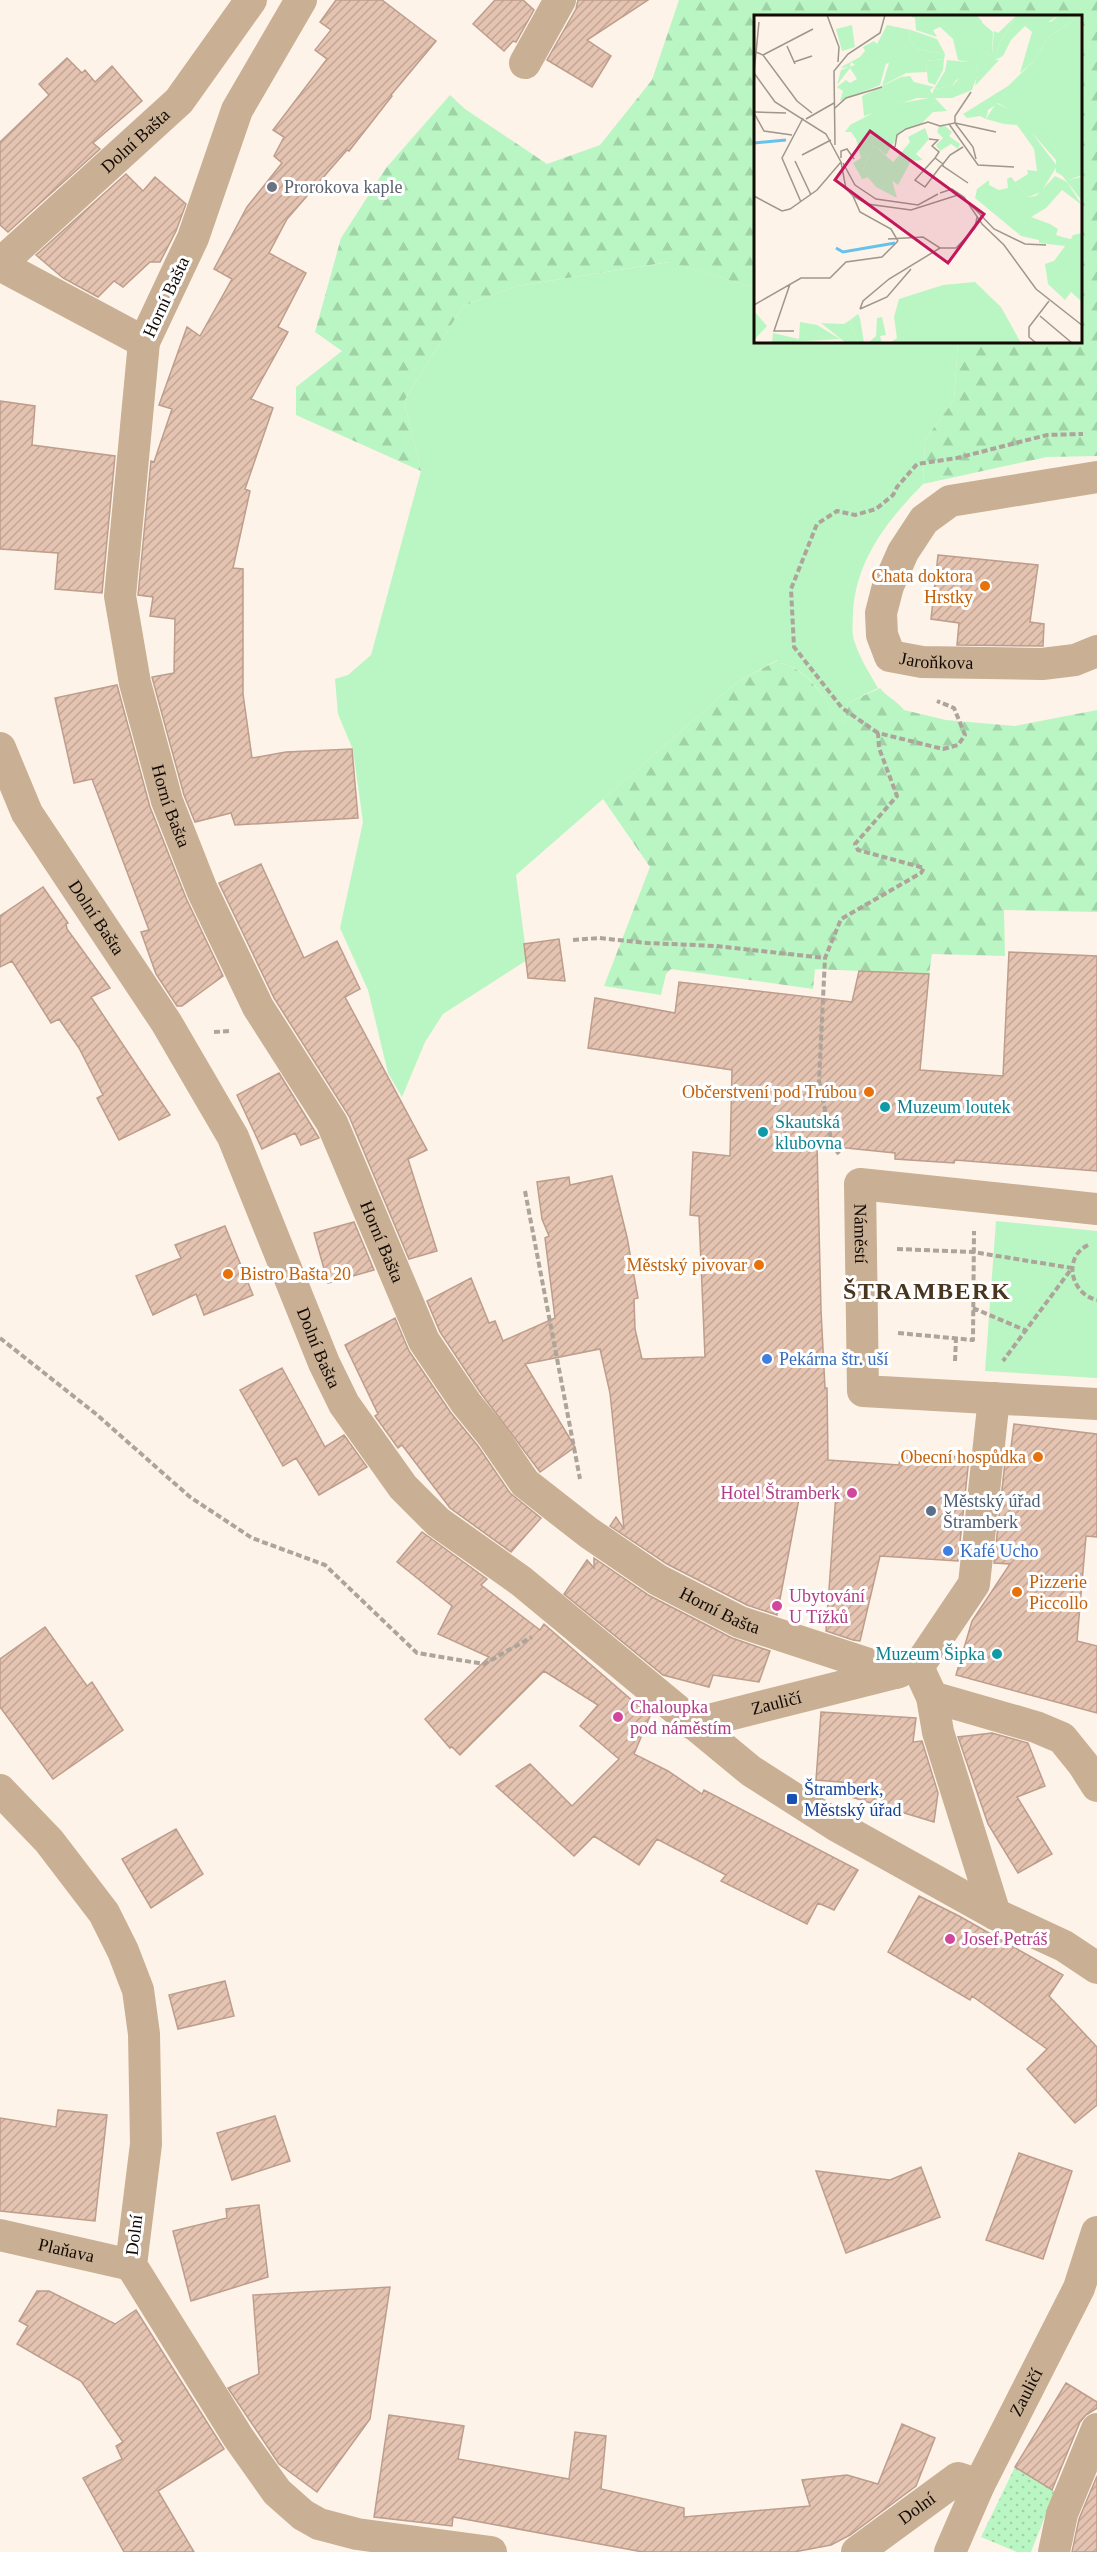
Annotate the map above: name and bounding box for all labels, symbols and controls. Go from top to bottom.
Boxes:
inset map [754,15,1082,344]
street label: Dolní Bašta [97,105,174,177]
place label: Prorokova kaple [284,177,402,197]
marker: Prorokova kaple [265,180,279,194]
street label: Horní Bašta [139,254,193,340]
place label: Chata doktora Hrstky [872,566,973,607]
marker: Chata doktora Hrstky [978,579,992,593]
street label: Jaroňkova [898,648,974,673]
street label: Horní Bašta [148,762,194,850]
street label: Dolní Bašta [65,876,129,959]
place label: Občerstvení pod Trúbou [682,1082,857,1102]
marker: Občerstvení pod Trúbou [862,1085,876,1099]
place label: Muzeum loutek [897,1097,1010,1117]
marker: Muzeum loutek [878,1100,892,1114]
place label: Skautská klubovna [775,1112,842,1153]
marker: Skautská klubovna [756,1125,770,1139]
street label: Horní Bašta [356,1198,408,1285]
street label: Náměstí [850,1204,871,1264]
place label: Městský pivovar [627,1255,747,1275]
marker: Městský pivovar [752,1258,766,1272]
place label: Bistro Bašta 20 [240,1264,351,1284]
marker: Bistro Bašta 20 [221,1267,235,1281]
district label: ŠTRAMBERK [843,1278,1011,1304]
street label: Dolní Bašta [293,1305,345,1391]
place label: Pekárna štr. uší [779,1349,889,1369]
marker: Pekárna štr. uší [760,1352,774,1366]
place label: Obecní hospůdka [901,1447,1026,1467]
marker: Obecní hospůdka [1031,1450,1045,1464]
place label: Hotel Štramberk [721,1482,840,1503]
marker: Hotel Štramberk [845,1486,859,1500]
place label: Městský úřad Štramberk [943,1491,1041,1532]
marker: Městský úřad Štramberk [924,1504,938,1518]
place label: Kafé Ucho [960,1541,1038,1561]
marker: Kafé Ucho [941,1544,955,1558]
place label: Pizzerie Piccollo [1029,1572,1088,1613]
street label: Horní Bašta [676,1583,762,1638]
marker: Pizzerie Piccollo [1010,1585,1024,1599]
place label: Ubytování U Tížků [789,1586,865,1627]
marker: Ubytování U Tížků [770,1599,784,1613]
place label: Muzeum Šipka [876,1643,985,1664]
marker: Muzeum Šipka [990,1647,1004,1661]
street label: Zauličí [749,1687,804,1719]
place label: Chaloupka pod náměstím [630,1697,732,1738]
marker: Chaloupka pod náměstím [611,1710,625,1724]
place label: Štramberk, Městský úřad [804,1778,902,1820]
marker: Štramberk, Městský úřad [785,1792,799,1806]
place label: Josef Petráš [962,1929,1047,1949]
marker: Josef Petráš [943,1932,957,1946]
street label: Dolní [122,2213,146,2257]
street label: Plaňava [36,2234,96,2266]
street label: Zauličí [1006,2365,1047,2420]
street label: Dolní [894,2488,939,2528]

